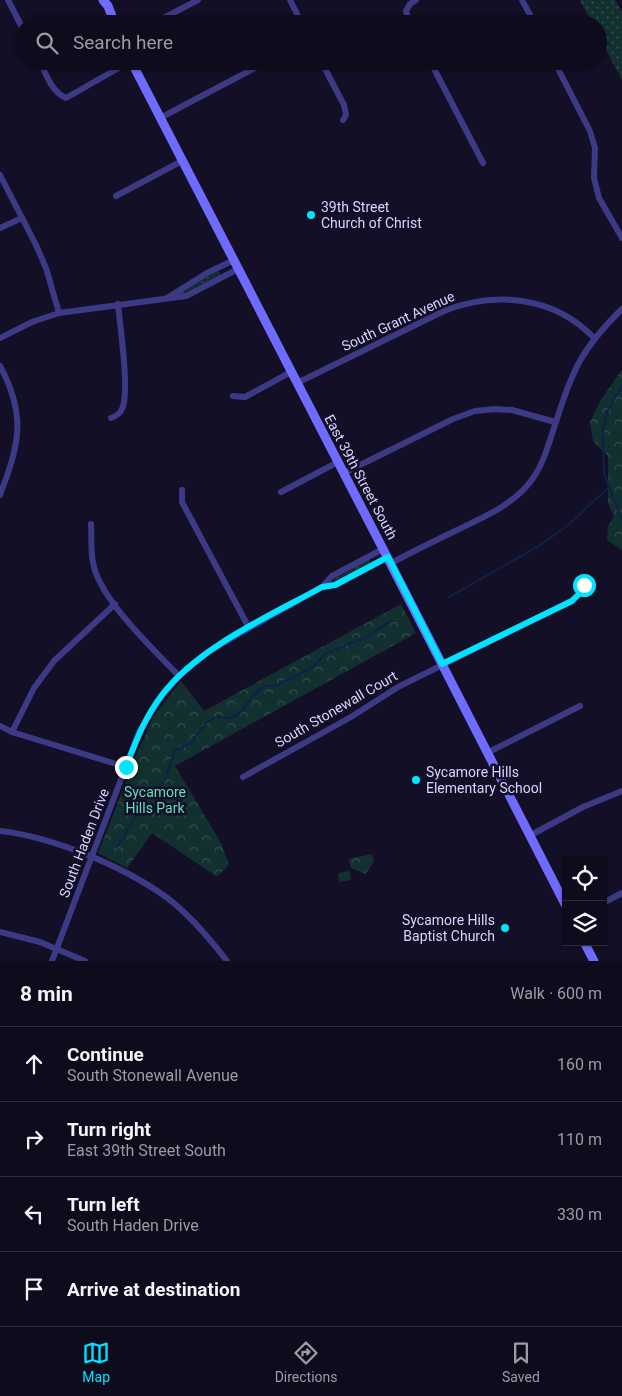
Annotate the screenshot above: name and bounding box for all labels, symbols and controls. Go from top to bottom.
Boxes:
search box [15,15,607,70]
icon: search [33,29,61,57]
text: Search here [73,31,173,54]
place label: 39th Street Church of Christ [321,199,422,231]
marker: 39th Street Church of Christ [305,209,317,221]
street label: South Grant Avenue [339,288,457,354]
street label: East 39th Street South [321,412,401,542]
route start [573,574,596,597]
street label: South Stonewall Court [272,667,400,751]
route end [115,756,138,779]
place label: Sycamore Hills Elementary School [426,764,542,796]
marker: Sycamore Hills Elementary School [410,774,422,786]
park label: Sycamore Hills Park [124,784,186,816]
street label: South Haden Drive [56,786,112,900]
map controls [562,856,607,946]
button: locate [562,856,607,901]
button: layers [562,901,607,946]
place label: Sycamore Hills Baptist Church [402,912,495,944]
marker: Sycamore Hills Baptist Church [499,922,511,934]
text: 8 min [20,982,73,1006]
text: Walk · 600 m [510,984,602,1003]
text: Continue [67,1043,144,1066]
icon: ahead [20,1050,48,1078]
text: 160 m [557,1055,602,1074]
text: South Stonewall Avenue [67,1066,238,1085]
text: Turn right [67,1118,151,1141]
icon: right [20,1125,48,1153]
text: 110 m [557,1130,602,1149]
text: East 39th Street South [67,1141,226,1160]
text: Turn left [67,1193,140,1216]
icon: left [20,1200,48,1228]
text: 330 m [557,1205,602,1224]
text: South Haden Drive [67,1216,199,1235]
icon: arrive [20,1275,48,1303]
text: Arrive at destination [67,1278,240,1301]
tab: Map [82,1339,110,1385]
tab: Directions [275,1339,338,1385]
tab: Saved [502,1339,540,1385]

